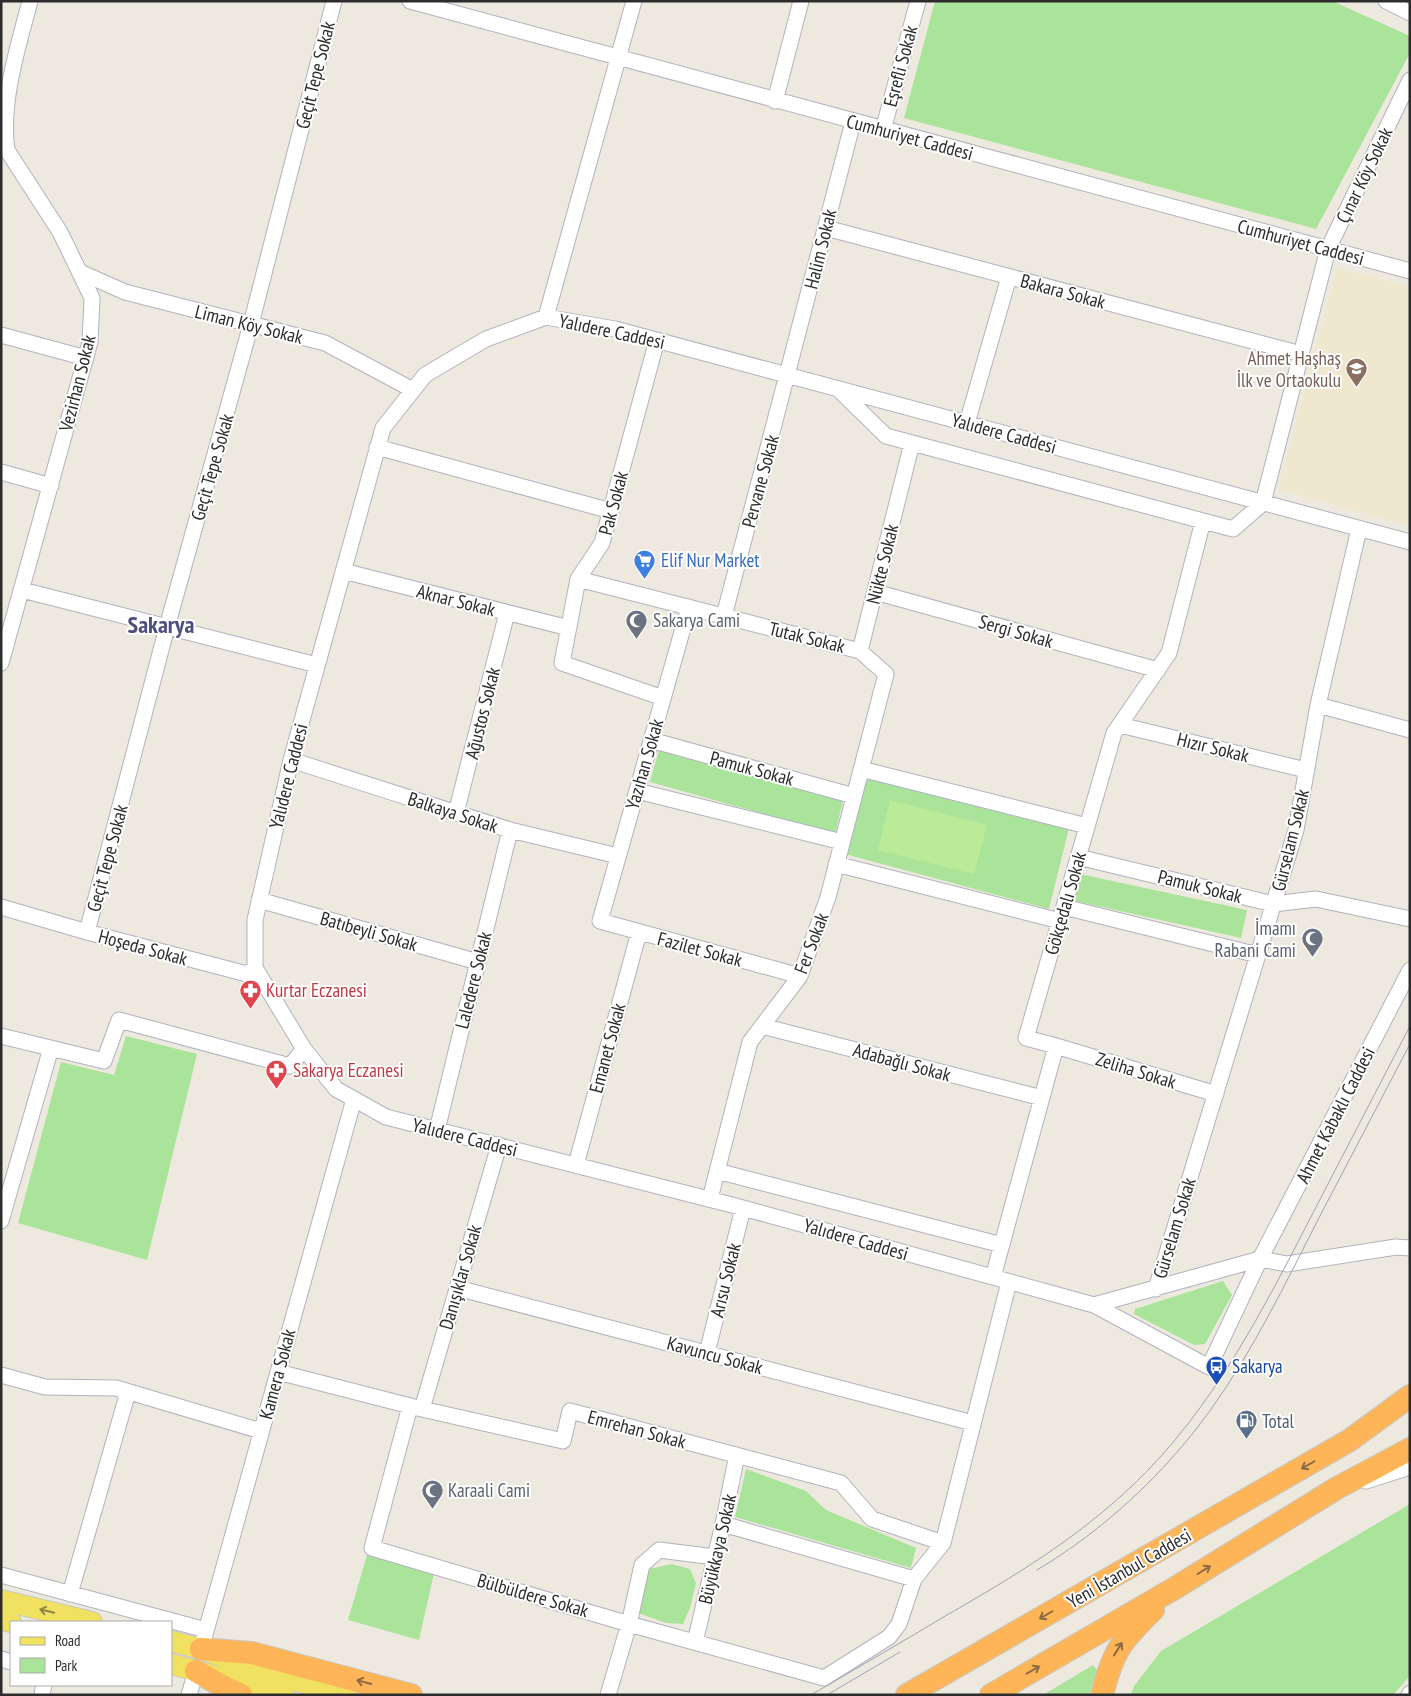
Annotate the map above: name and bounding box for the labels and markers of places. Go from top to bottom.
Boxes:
place label: Ahmet Haşhaş İlk ve Ortaokulu [1237,346,1341,392]
school or university icon: Ahmet Haşhaş İlk ve Ortaokulu [1345,357,1369,388]
supermarket icon: Elif Nur Market [633,548,657,579]
place label: Elif Nur Market [661,548,760,572]
mosque icon: Sakarya Cami [625,608,649,639]
place label: Sakarya Cami [653,608,740,632]
place label: İmamı Rabani Cami [1214,916,1296,962]
mosque icon: İmamı Rabani Cami [1300,927,1324,958]
pharmacy icon: Kurtar Eczanesi [238,978,262,1009]
place label: Kurtar Eczanesi [266,978,367,1002]
pharmacy icon: Sakarya Eczanesi [265,1058,289,1089]
place label: Sakarya Eczanesi [293,1058,404,1082]
bus stop icon: Sakarya [1204,1354,1228,1385]
place label: Sakarya [1232,1354,1283,1378]
fuel station icon: Total [1234,1409,1258,1440]
place label: Total [1262,1409,1295,1433]
mosque icon: Karaali Cami [420,1478,444,1509]
place label: Karaali Cami [448,1478,530,1502]

